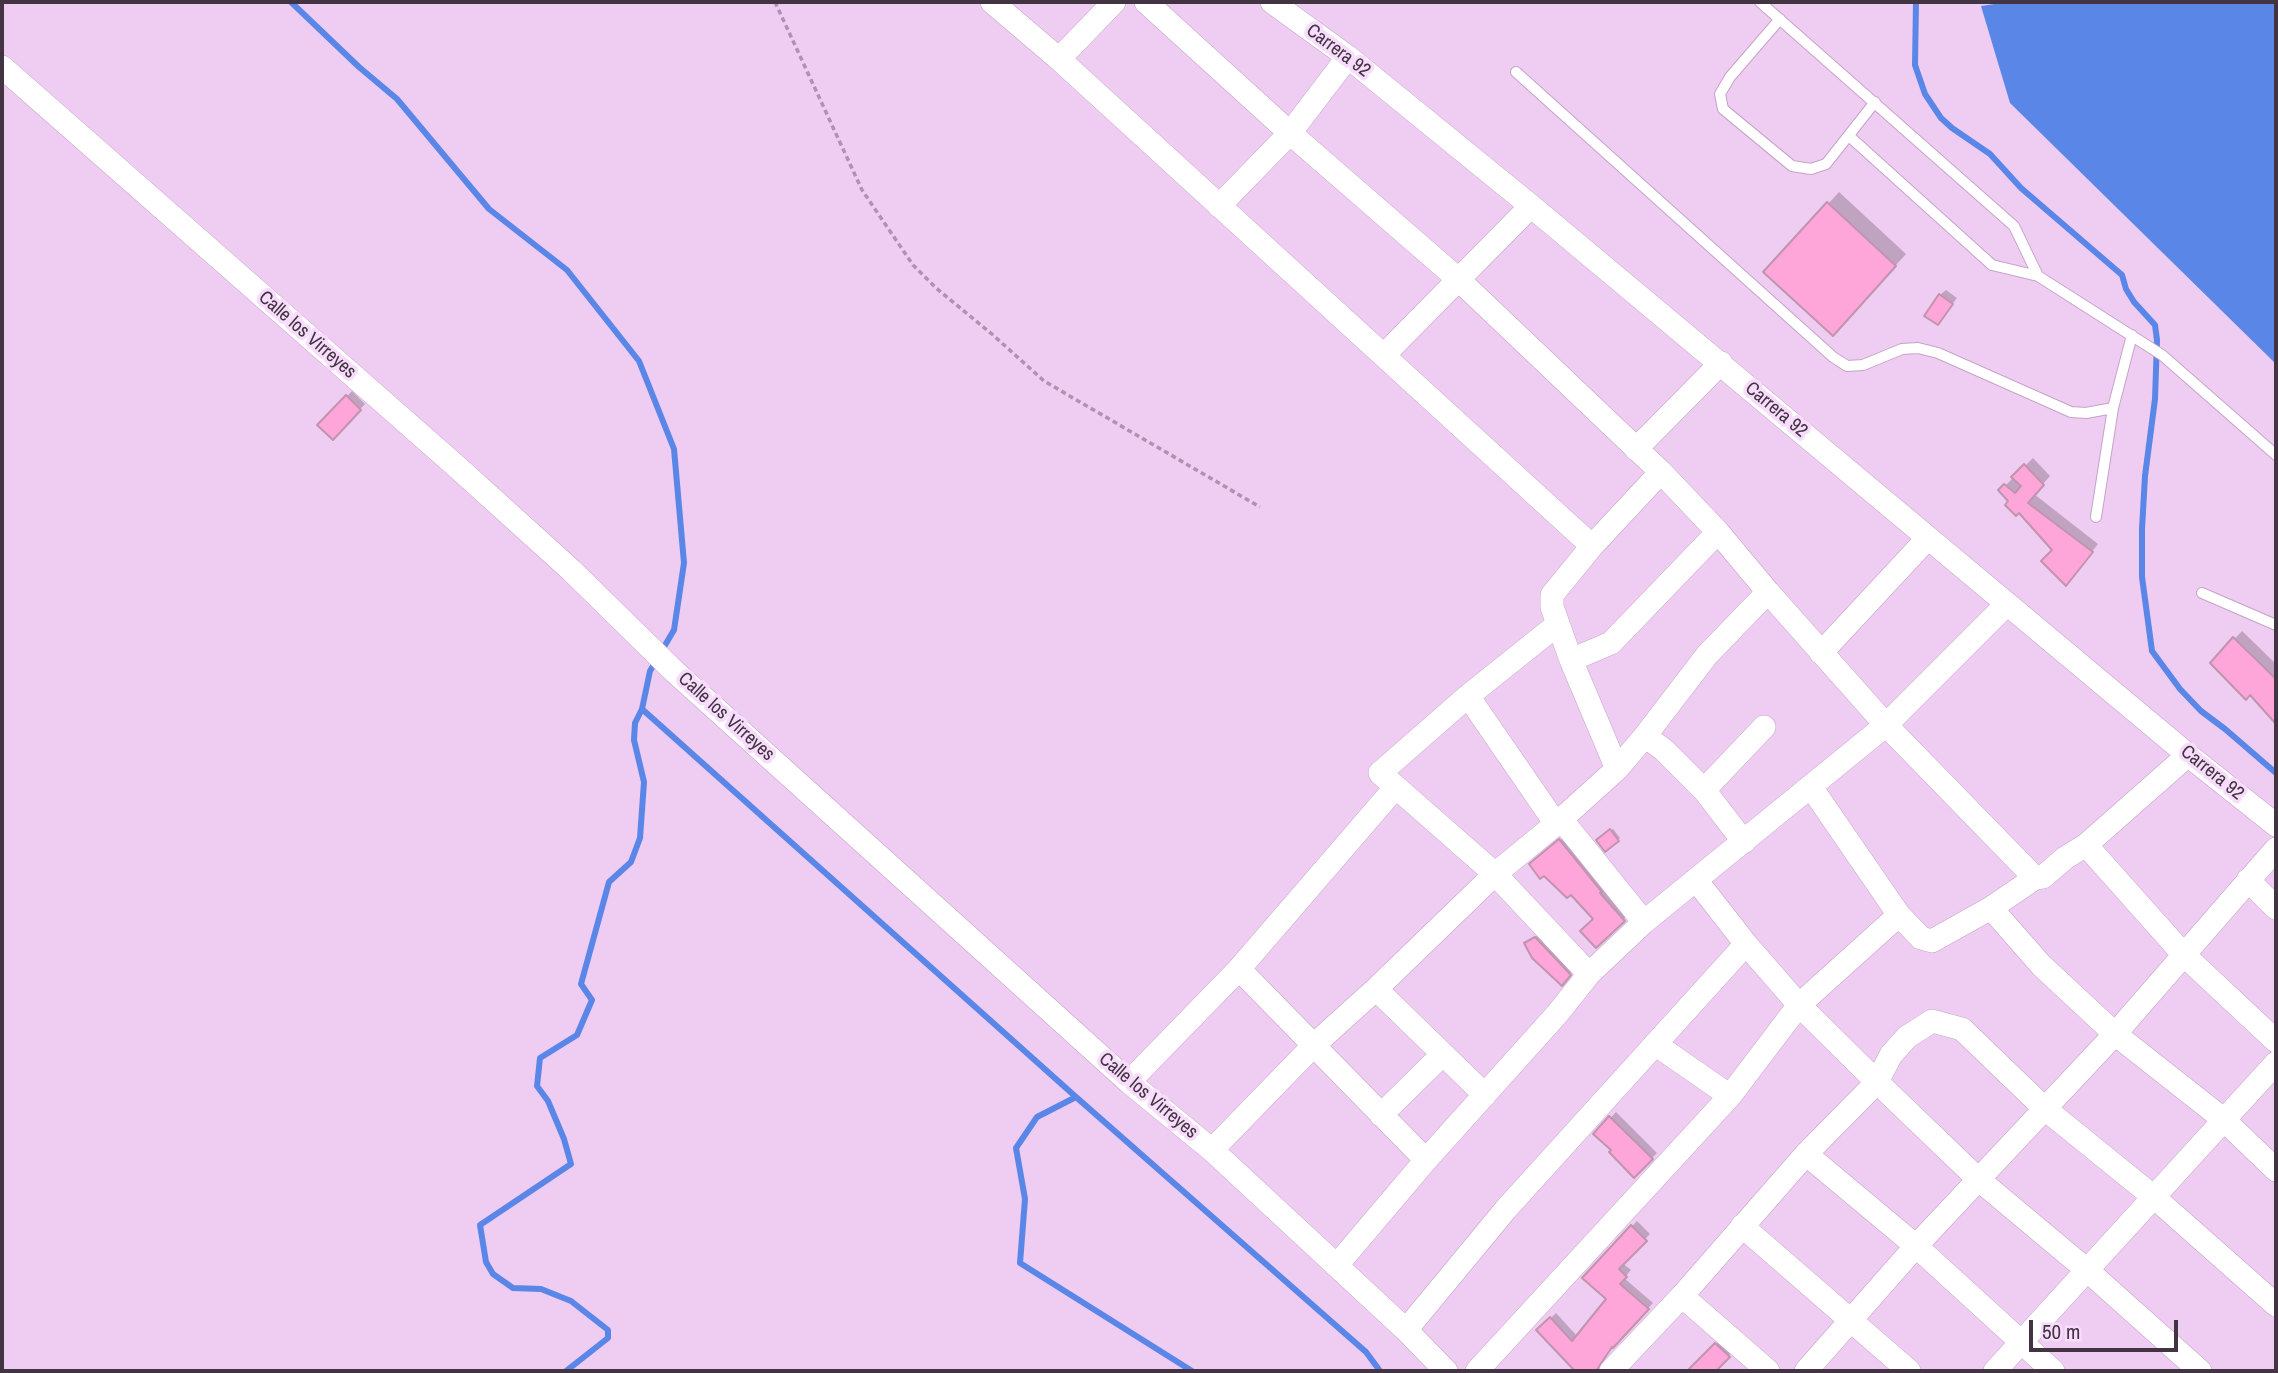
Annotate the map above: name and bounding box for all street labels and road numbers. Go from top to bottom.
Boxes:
street label: Carrera 92 [1301,19,1375,83]
street label: Calle los Virreyes [254,286,360,384]
street label: Carrera 92 [1740,377,1812,443]
street label: Calle los Virreyes [673,668,779,766]
street label: Carrera 92 [2176,741,2248,805]
street label: Calle los Virreyes [1094,1048,1202,1144]

